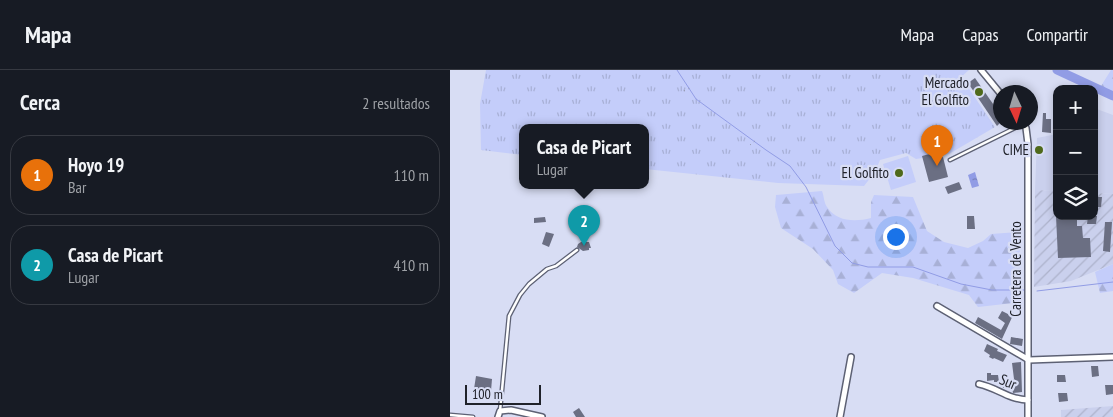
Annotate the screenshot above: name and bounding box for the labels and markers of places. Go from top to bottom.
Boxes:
place label: Mercado El Golfito [921,73,969,109]
marker: Mercado El Golfito [973,86,985,98]
pin: 1 [921,125,953,166]
place label: CIME [1003,140,1029,159]
marker: CIME [1033,144,1045,156]
place label: El Golfito [841,163,889,182]
marker: El Golfito [893,167,905,179]
pin: 2 [568,205,600,246]

